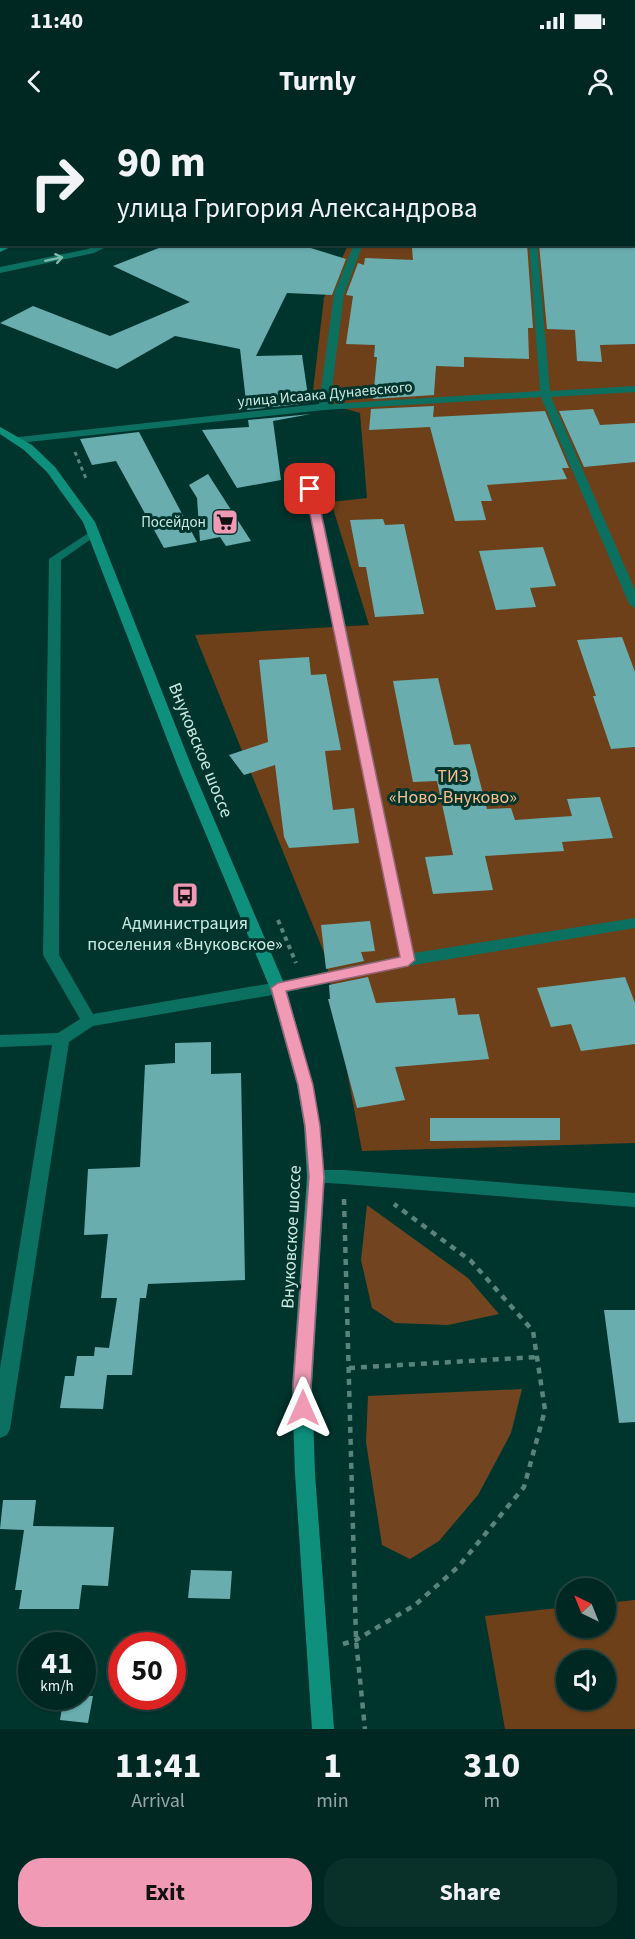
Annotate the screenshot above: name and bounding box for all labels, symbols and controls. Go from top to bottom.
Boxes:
text: 11:40 [30,5,83,37]
text: Turnly [279,62,356,101]
icon: back [18,65,51,98]
icon: person [584,65,617,98]
text: 90 m [117,133,206,193]
icon: right [18,144,96,222]
text: улица Григория Александрова [117,189,478,228]
one-way arrow [44,253,64,264]
street label: улица Исаака Дунаевского [237,376,413,413]
pin [284,463,335,514]
icon: arrive [293,472,326,505]
supermarket icon: Посейдон [210,507,240,537]
place label: Посейдон [141,512,206,533]
street label: Внуковское шоссе [162,679,239,821]
park label: ТИЗ «Ново-Внуково» [389,764,517,810]
bus stop icon: Администрация поселения «Внуковское» [170,880,200,910]
place label: Администрация поселения «Внуковское» [87,911,283,957]
street label: Внуковское шоссе [275,1165,308,1309]
position arrow [271,1376,335,1440]
north arrow [556,1578,616,1638]
map controls [556,1578,616,1710]
speed limit sign: 50 [108,1632,186,1710]
text: 41 [41,1642,73,1685]
button: sound [556,1650,616,1710]
text: km/h [40,1676,74,1697]
text: 11:41 [115,1740,202,1791]
text: 1 [323,1740,342,1791]
text: 310 [463,1740,520,1791]
text: Arrival [131,1787,185,1815]
text: min [316,1787,349,1815]
text: m [483,1787,500,1815]
button: Exit [18,1858,312,1927]
button: Share [324,1858,617,1927]

